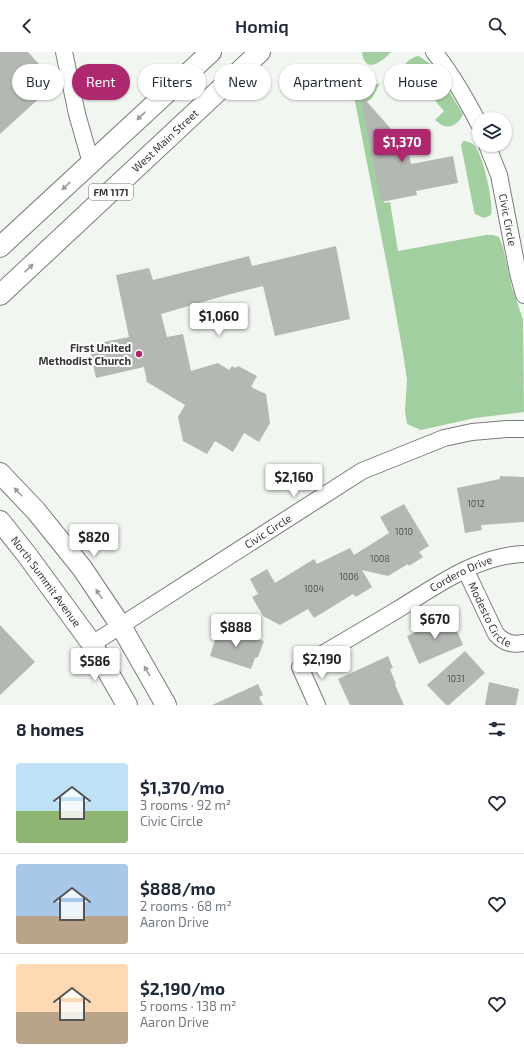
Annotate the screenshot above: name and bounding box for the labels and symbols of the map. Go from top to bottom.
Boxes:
street label: West Main Street [129,106,201,175]
one-way arrow [136,112,146,121]
pin: $1,370 [369,129,435,163]
one-way arrow [61,181,71,190]
road number: FM 1171 [89,184,133,200]
street label: Civic Circle [497,192,520,247]
one-way arrow [24,264,33,273]
pin: $1,060 [186,303,252,337]
place label: First United Methodist Church [38,341,131,367]
marker: First United Methodist Church [134,349,144,359]
pin: $2,160 [261,464,327,498]
one-way arrow [13,487,23,497]
house number: 1012 [467,498,485,509]
street label: Civic Circle [242,511,294,551]
pin: $820 [70,524,118,558]
house number: 1010 [395,526,413,537]
street label: North Summit Avenue [9,533,84,629]
house number: 1008 [370,553,390,564]
street label: Cordero Drive [427,553,494,594]
house number: 1006 [339,571,359,582]
street label: Modesto Circle [466,579,513,649]
house number: 1004 [304,583,324,594]
one-way arrow [95,589,103,599]
pin: $670 [411,606,459,640]
pin: $888 [212,614,260,648]
pin: $2,190 [289,646,355,680]
pin: $586 [71,648,119,682]
one-way arrow [143,665,150,677]
house number: 1031 [447,673,465,684]

